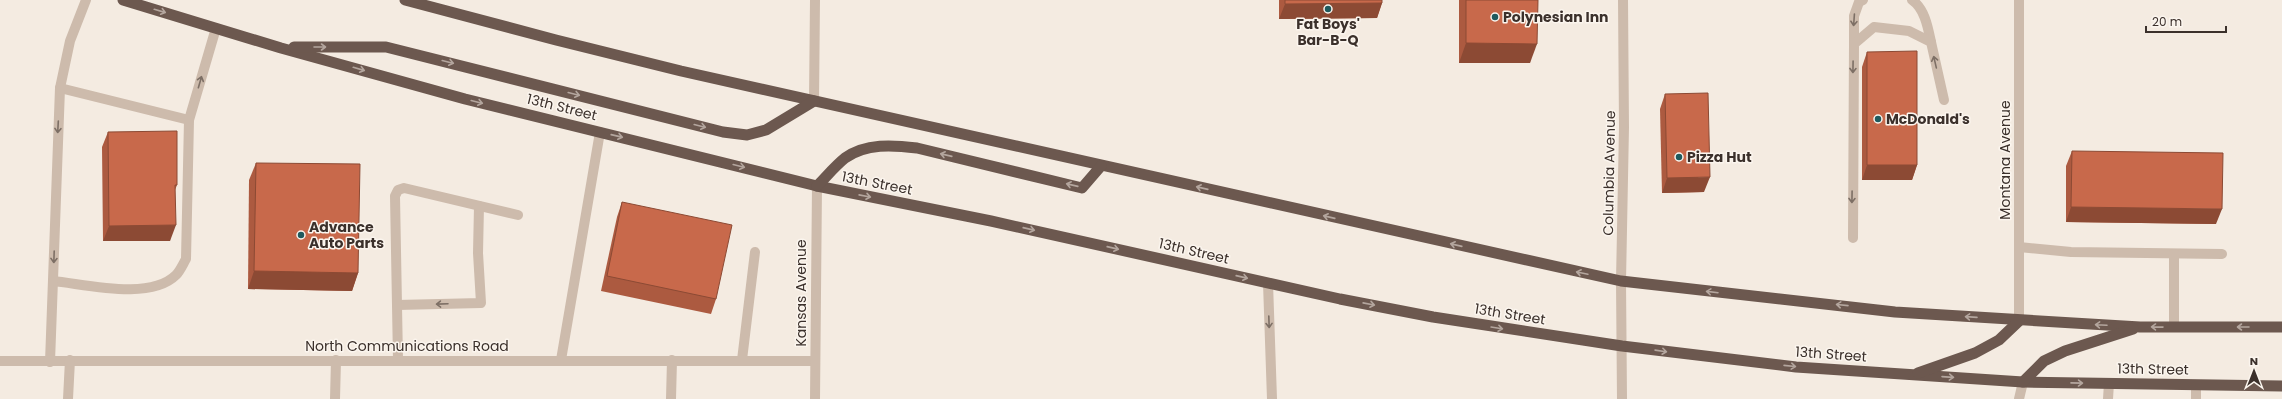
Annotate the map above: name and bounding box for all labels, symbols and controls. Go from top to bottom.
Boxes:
marker: Fat Boys' Bar-B-Q [1323,4,1333,14]
place label: Polynesian Inn [1503,7,1609,27]
one-way arrow [153,8,166,15]
scale bar [2146,8,2226,34]
marker: Polynesian Inn [1490,12,1500,22]
one-way arrow [1851,13,1858,26]
text: 20 m [2152,13,2182,30]
place label: Fat Boys' Bar-B-Q [1296,14,1360,50]
one-way arrow [313,43,326,51]
one-way arrow [1931,56,1939,69]
one-way arrow [441,59,454,67]
one-way arrow [1849,60,1857,73]
one-way arrow [352,66,365,74]
one-way arrow [196,76,204,89]
street label: 13th Street [525,89,599,125]
one-way arrow [567,91,580,98]
one-way arrow [470,99,483,106]
street label: Montana Avenue [1995,100,2015,220]
place label: McDonald's [1886,109,1970,129]
street label: Columbia Avenue [1598,110,1620,236]
marker: McDonald's [1873,114,1883,124]
one-way arrow [54,120,62,133]
one-way arrow [693,123,706,130]
one-way arrow [610,132,623,140]
place label: Pizza Hut [1687,147,1752,167]
one-way arrow [940,151,953,159]
marker: Pizza Hut [1674,152,1684,162]
one-way arrow [732,163,745,171]
street label: 13th Street [840,166,914,200]
one-way arrow [1066,181,1079,189]
one-way arrow [1196,184,1209,192]
one-way arrow [1848,190,1856,203]
one-way arrow [859,192,872,200]
one-way arrow [1323,212,1336,220]
place label: Advance Auto Parts [309,217,384,253]
one-way arrow [1022,226,1035,234]
marker: Advance Auto Parts [296,230,306,240]
street label: 13th Street [1157,233,1231,269]
street label: Kansas Avenue [791,239,811,347]
one-way arrow [1449,241,1462,249]
one-way arrow [1106,245,1119,253]
one-way arrow [50,250,57,263]
one-way arrow [1576,269,1589,277]
one-way arrow [1235,273,1248,281]
one-way arrow [1706,288,1719,296]
street label: 13th Street [1473,299,1547,329]
one-way arrow [436,300,449,308]
one-way arrow [1362,301,1375,309]
one-way arrow [1836,302,1849,309]
one-way arrow [1965,314,1978,321]
one-way arrow [1265,315,1273,328]
one-way arrow [2095,321,2108,328]
one-way arrow [2151,323,2164,331]
one-way arrow [2237,323,2250,331]
one-way arrow [1490,324,1503,332]
street label: North Communications Road [305,336,509,356]
street label: 13th Street [1795,342,1867,366]
one-way arrow [1654,347,1667,355]
north arrow [2234,351,2274,391]
text: N [2250,353,2258,369]
street label: 13th Street [2117,358,2189,380]
one-way arrow [1783,362,1796,370]
one-way arrow [1941,374,1954,381]
one-way arrow [2070,379,2083,387]

